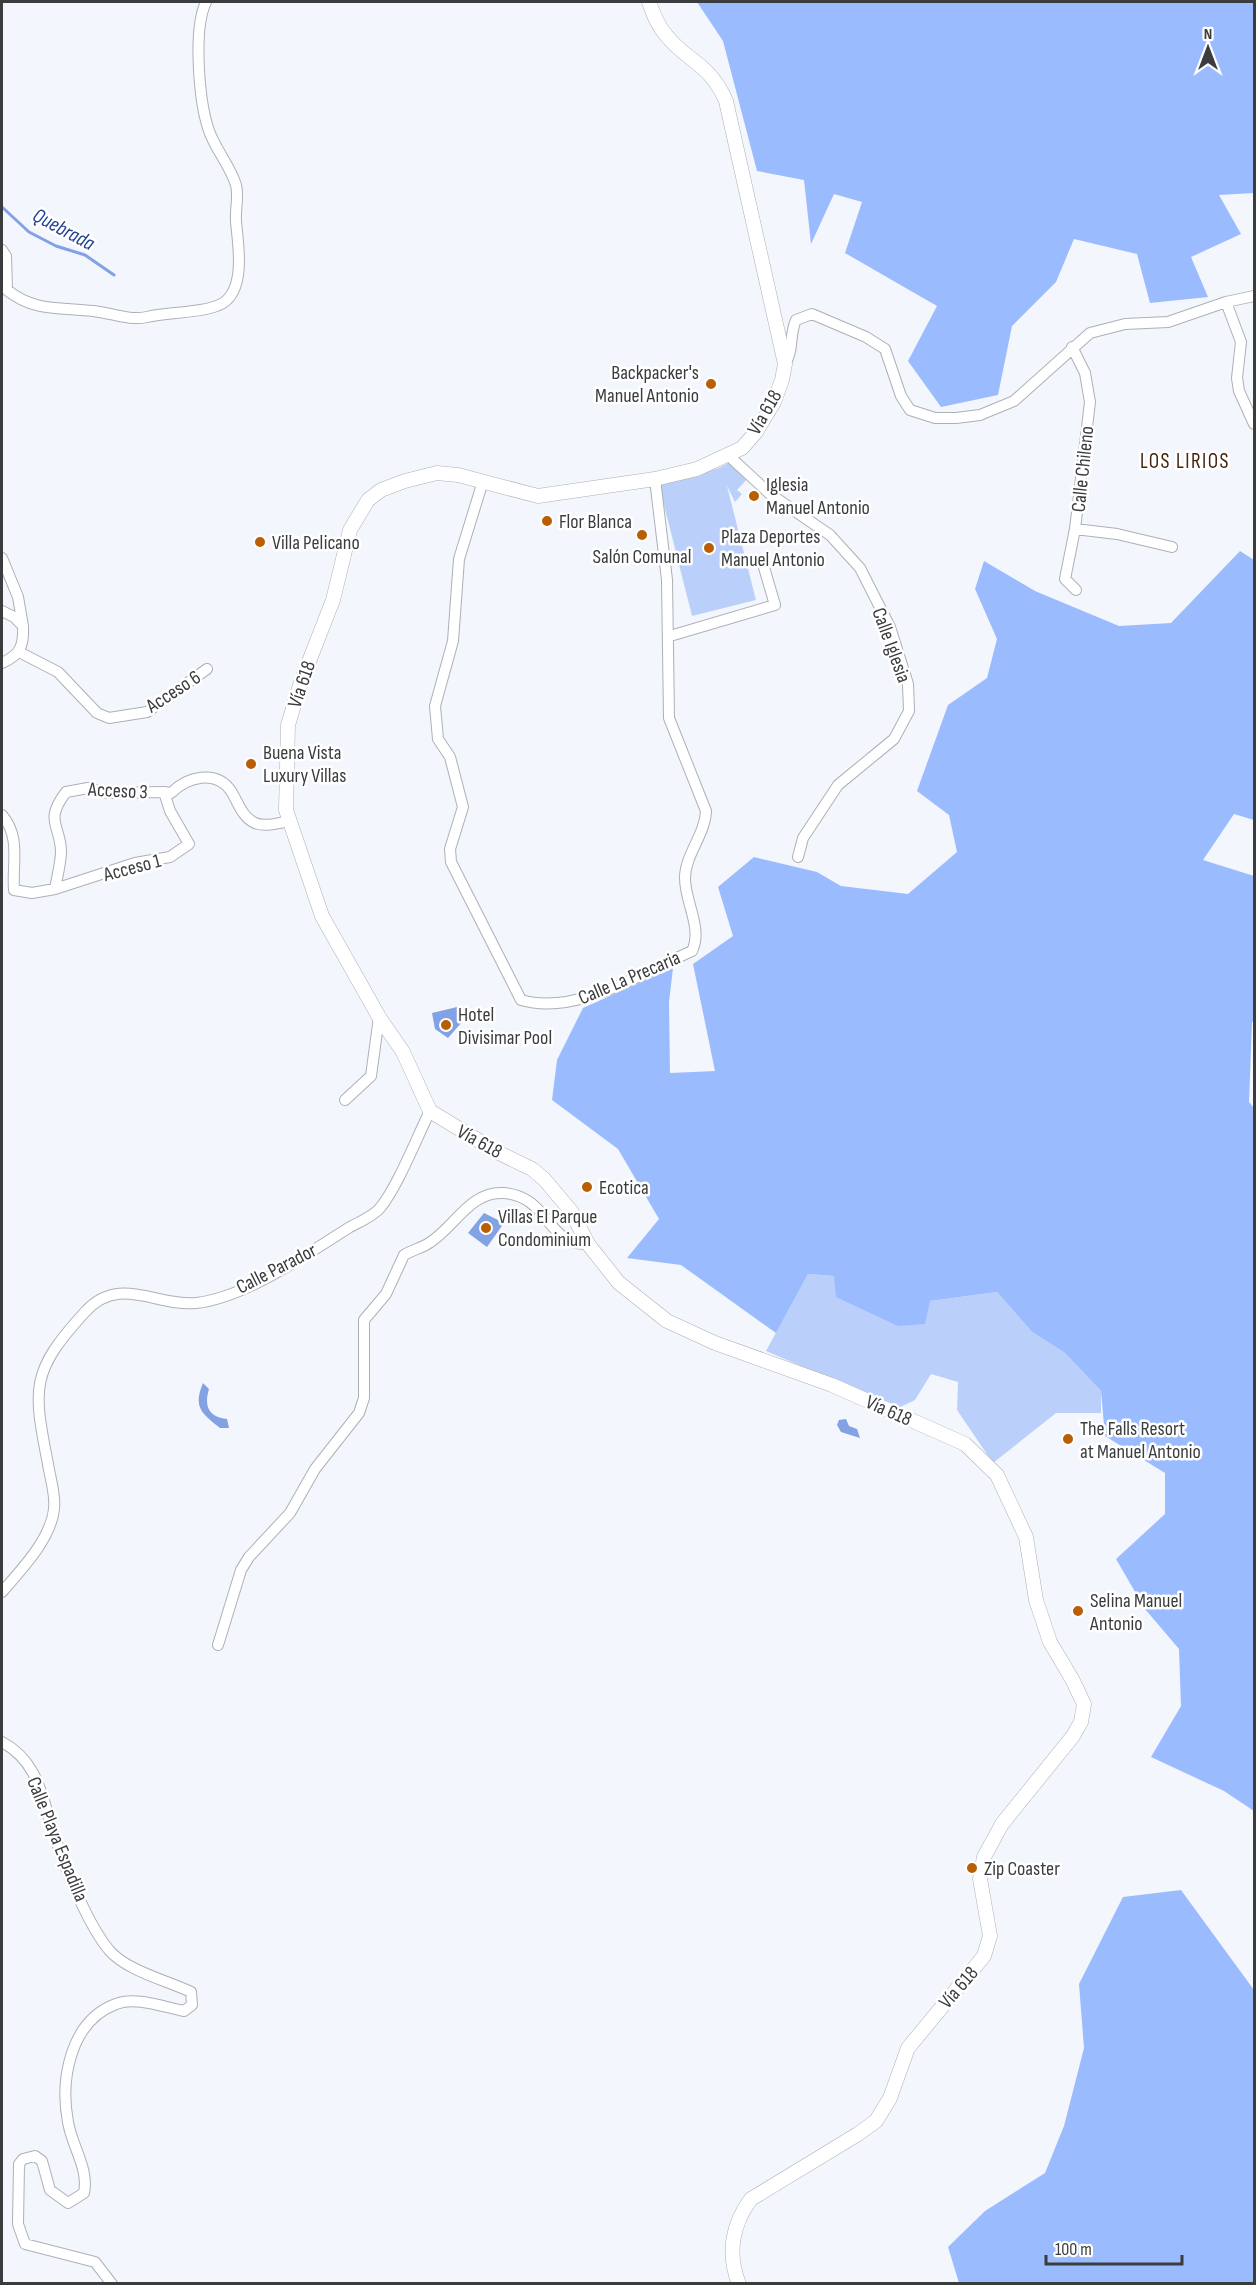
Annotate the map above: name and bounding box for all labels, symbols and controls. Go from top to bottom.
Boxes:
north arrow [1178,18,1238,78]
text: N [1204,25,1212,44]
water label: Quebrada [28,203,99,256]
place label: Backpacker's Manuel Antonio [595,361,699,408]
marker: Backpacker's Manuel Antonio [704,377,718,391]
street label: Vía 618 [742,386,787,439]
street label: Calle Chileno [1067,425,1099,513]
district label: LOS LIRIOS [1140,449,1230,474]
place label: Iglesia Manuel Antonio [766,473,870,520]
marker: Iglesia Manuel Antonio [747,489,761,503]
place label: Flor Blanca [559,510,632,534]
marker: Flor Blanca [540,514,554,528]
place label: Plaza Deportes Manuel Antonio [721,525,825,572]
marker: Salón Comunal [635,528,649,542]
place label: Villa Pelicano [272,531,360,555]
marker: Villa Pelicano [253,535,267,549]
marker: Plaza Deportes Manuel Antonio [702,541,716,555]
place label: Salón Comunal [592,545,692,569]
street label: Calle Iglesia [866,605,916,686]
street label: Vía 618 [283,658,321,711]
street label: Acceso 6 [141,665,205,719]
place label: Buena Vista Luxury Villas [263,741,346,788]
marker: Buena Vista Luxury Villas [244,757,258,771]
street label: Acceso 3 [86,777,148,805]
street label: Acceso 1 [100,849,164,887]
street label: Calle La Precaria [575,946,684,1010]
place label: Hotel Divisimar Pool [458,1003,552,1050]
marker: Hotel Divisimar Pool [439,1018,453,1032]
street label: Vía 618 [453,1120,506,1164]
place label: Ecotica [599,1176,649,1200]
marker: Ecotica [580,1180,594,1194]
place label: Villas El Parque Condominium [498,1205,597,1252]
marker: Villas El Parque Condominium [479,1221,493,1235]
street label: Calle Parador [232,1238,321,1299]
street label: Vía 618 [862,1390,915,1432]
place label: The Falls Resort at Manuel Antonio [1080,1417,1201,1464]
marker: The Falls Resort at Manuel Antonio [1061,1432,1075,1446]
place label: Selina Manuel Antonio [1089,1589,1182,1636]
marker: Selina Manuel Antonio [1071,1604,1085,1618]
street label: Calle Playa Espadilla [21,1774,93,1905]
place label: Zip Coaster [984,1857,1060,1881]
marker: Zip Coaster [965,1861,979,1875]
street label: Vía 618 [934,1962,984,2014]
scale bar [1046,2228,1182,2266]
text: 100 m [1055,2239,1092,2260]

